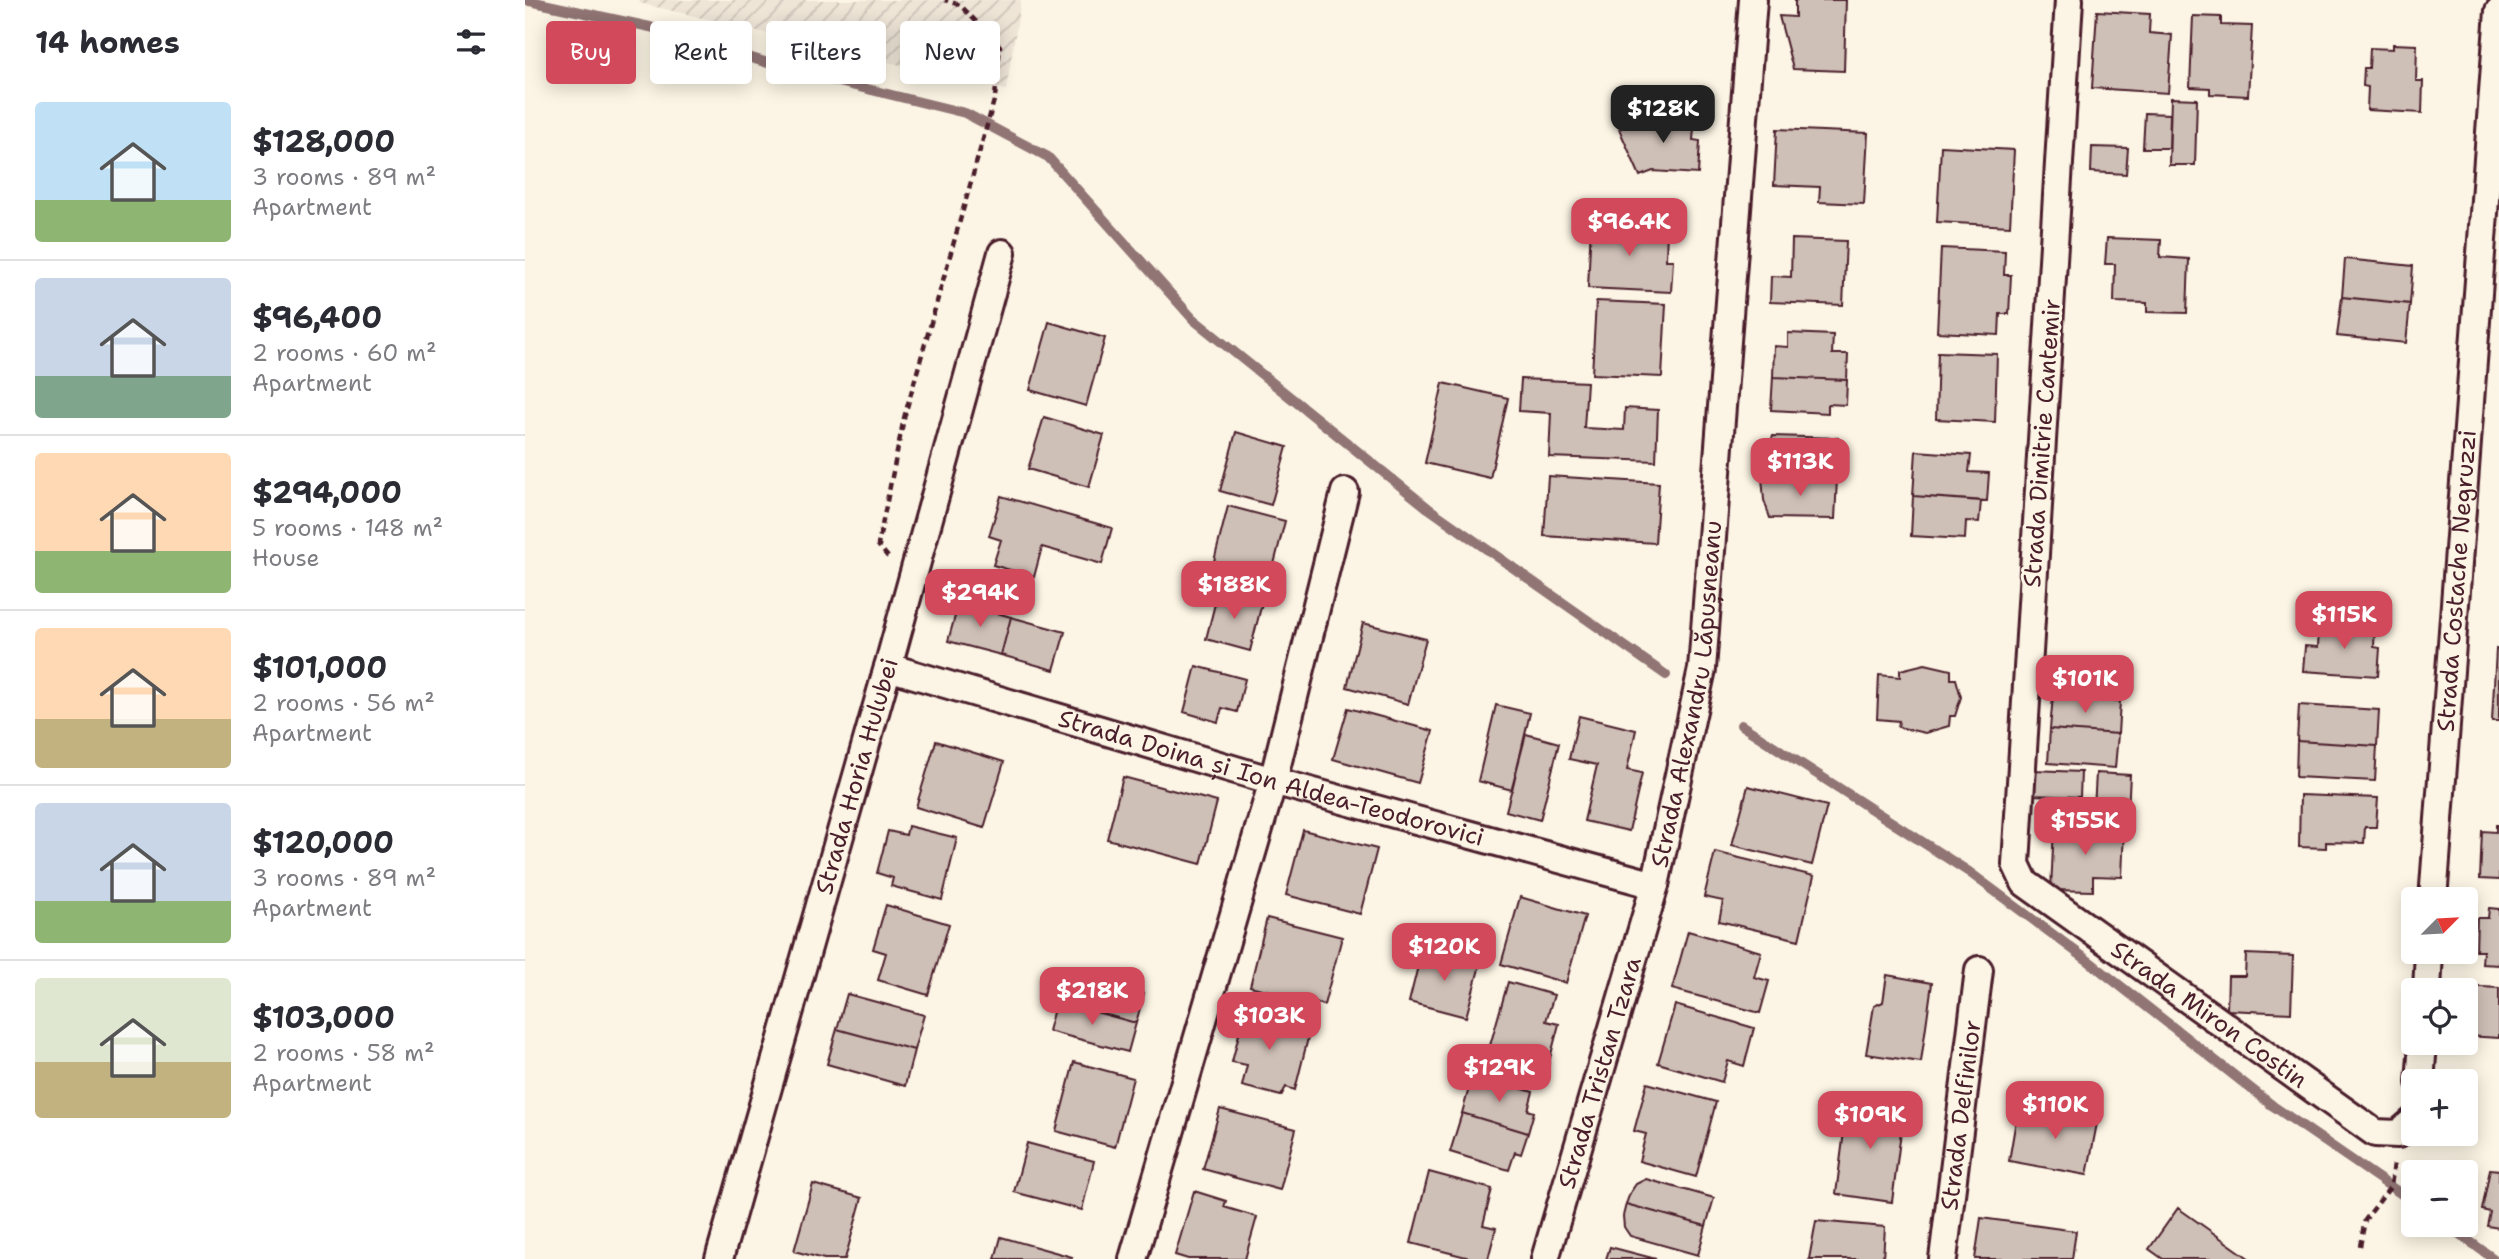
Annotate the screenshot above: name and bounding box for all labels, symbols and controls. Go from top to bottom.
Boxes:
chip: Buy [546,21,636,84]
chip: Rent [650,21,752,84]
chip: Filters [766,21,886,84]
chip: New [900,21,1000,84]
text: 14 homes [35,22,180,63]
icon: filters [452,23,490,61]
pin: $128K [1614,86,1712,145]
text: $128K [1627,93,1699,123]
text: $128,000 [252,121,395,162]
icon: home [91,130,175,214]
text: 3 rooms · 89 m² [252,162,436,192]
text: Apartment [252,192,372,222]
pin: $96.4K [1572,198,1686,258]
text: $96.4K [1587,206,1671,236]
text: $96,400 [252,297,382,338]
street label: Strada Dimitrie Cantemir [2016,297,2068,589]
icon: home [91,306,175,390]
text: 2 rooms · 60 m² [252,338,437,368]
text: Apartment [252,368,372,398]
street label: Strada Costache Negruzzi [2430,429,2484,733]
pin: $113K [1751,438,1849,498]
text: $113K [1767,446,1833,476]
text: $294,000 [252,472,402,513]
icon: home [91,481,175,565]
text: 5 rooms · 148 m² [252,513,443,543]
street label: Strada Alexandru Lăpușneanu [1643,519,1729,870]
text: House [252,543,320,573]
pin: $188K [1185,562,1283,621]
text: $188K [1197,569,1271,599]
pin: $294K [931,570,1029,629]
text: $294K [941,577,1019,607]
pin: $115K [2295,592,2393,651]
text: $115K [2311,599,2377,629]
text: $101,000 [252,647,387,688]
street label: Strada Horia Hulubei [808,655,906,898]
icon: home [91,656,175,740]
pin: $101K [2036,656,2134,715]
text: $101K [2052,663,2118,693]
text: 2 rooms · 56 m² [252,688,435,718]
street label: Strada Doina și Ion Aldea-Teodorovici [1054,702,1488,854]
text: Apartment [252,718,372,748]
pin: $155K [2036,798,2134,857]
text: $155K [2050,805,2120,835]
text: $120,000 [252,822,394,863]
icon: home [91,831,175,915]
text: 3 rooms · 89 m² [252,863,436,893]
north arrow [2401,887,2478,964]
map controls [2401,887,2478,1237]
text: Apartment [252,893,372,923]
pin: $120K [1395,923,1493,983]
text: $120K [1408,931,1480,961]
street label: Strada Miron Costin [2105,933,2314,1096]
street label: Strada Tristan Tzara [1551,953,1649,1193]
pin: $218K [1043,968,1141,1027]
text: $218K [1056,975,1128,1005]
button: locate [2401,978,2478,1055]
pin: $103K [1220,992,1318,1052]
text: $103,000 [252,997,395,1038]
text: $103K [1233,1000,1305,1030]
icon: home [91,1006,175,1090]
street label: Strada Delfinilor [1933,1018,1989,1212]
text: 2 rooms · 58 m² [252,1038,435,1068]
pin: $129K [1450,1044,1548,1104]
text: $129K [1463,1052,1535,1082]
text: Apartment [252,1068,372,1098]
button: + [2401,1069,2478,1146]
pin: $110K [2006,1082,2104,1141]
text: $110K [2022,1089,2088,1119]
pin: $109K [1821,1092,1919,1151]
text: $109K [1834,1099,1906,1129]
button: − [2401,1160,2478,1237]

